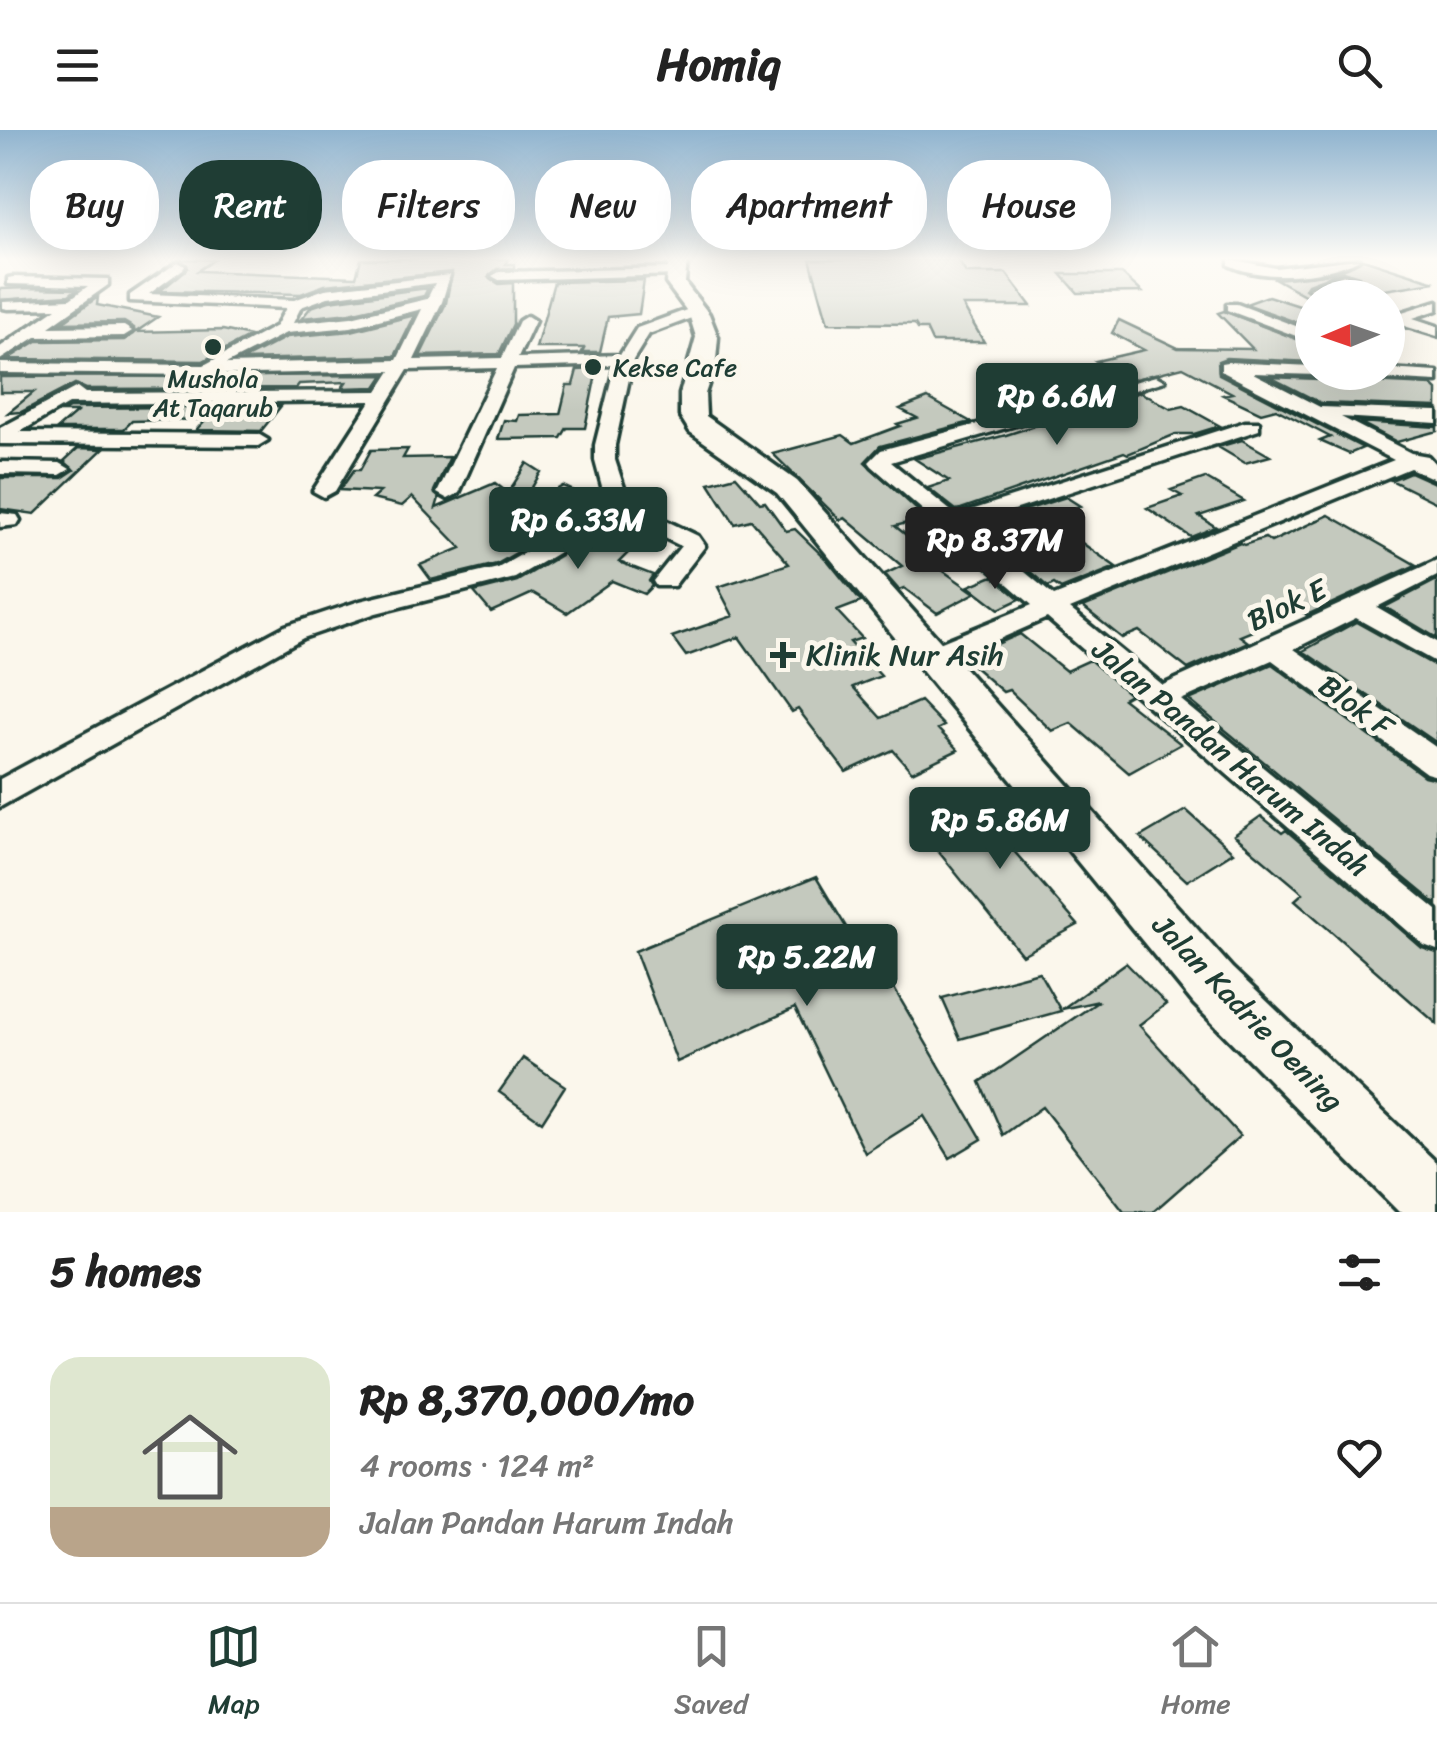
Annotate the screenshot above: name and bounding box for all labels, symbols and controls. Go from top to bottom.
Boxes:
text: Homiq [657,25,780,105]
icon: menu [50,38,105,93]
icon: search [1332,38,1387,93]
chip: Buy [30,160,159,250]
chip: Rent [179,160,322,250]
chip: Filters [342,160,515,250]
chip: New [535,160,671,250]
chip: Apartment [691,160,927,250]
chip: House [947,160,1111,250]
north arrow [1295,280,1405,390]
map controls [1295,280,1405,390]
marker: Mushola At Taqarub [202,336,224,358]
place label: Kekse Cafe [613,345,737,390]
place label: Mushola At Taqarub [152,356,273,430]
marker: Kekse Cafe [582,356,604,378]
pin: Rp 6.6M [965,363,1149,448]
text: Rp 6.6M [998,367,1116,424]
pin: Rp 6.33M [475,487,681,572]
text: Rp 6.33M [511,491,645,548]
pin: Rp 8.37M [892,507,1098,592]
text: Rp 8.37M [927,511,1063,568]
street label: Blok E [1238,562,1338,647]
street label: Jalan Pandan Harum Indah [1079,624,1383,891]
place label: Klinik Nur Asih [806,628,1004,682]
marker: Klinik Nur Asih [770,642,796,668]
street label: Blok F [1307,660,1408,754]
pin: Rp 5.86M [897,787,1103,872]
text: Rp 5.86M [931,791,1069,848]
street label: Jalan Kadrie Oening [1138,900,1358,1125]
pin: Rp 5.22M [704,924,910,1009]
text: Rp 5.22M [739,928,875,985]
text: 5 homes [50,1235,201,1309]
icon: filters [1332,1245,1387,1300]
text: Rp 8,370,000/mo [360,1363,694,1437]
icon: home [130,1397,250,1517]
icon: heart [1332,1430,1387,1485]
text: 4 rooms · 124 m² [360,1437,595,1494]
text: Jalan Pandan Harum Indah [360,1494,734,1551]
tab: Map [206,1619,261,1728]
tab: Saved [674,1619,748,1728]
tab: Home [1161,1619,1231,1728]

